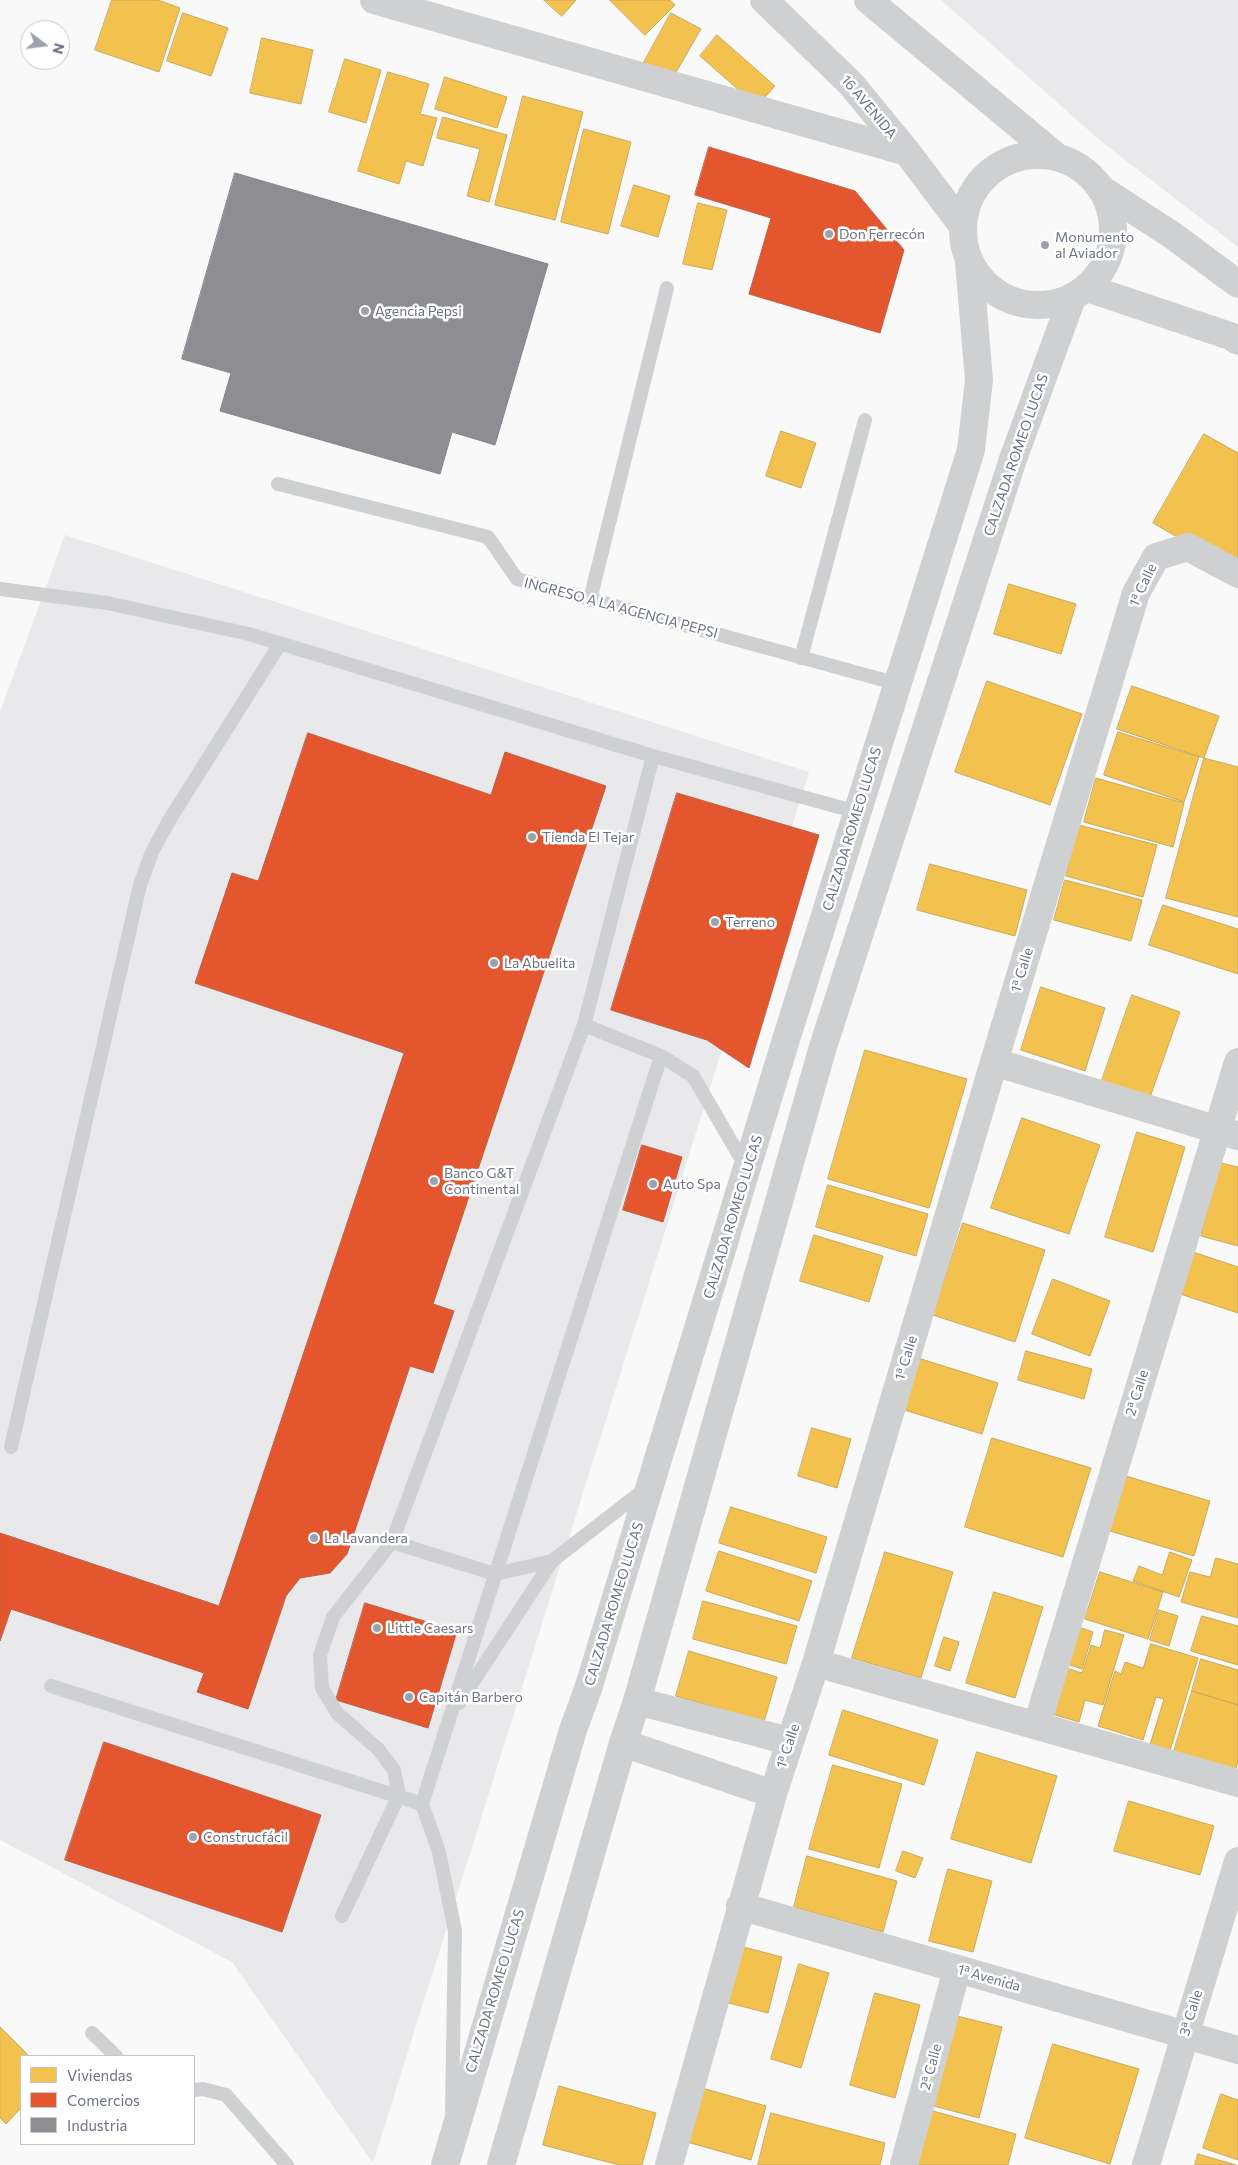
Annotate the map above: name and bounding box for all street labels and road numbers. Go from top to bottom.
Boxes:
street label: 16 AVENIDA [838,72,900,142]
street label: CALZADA ROMEO LUCAS [980,372,1052,538]
street label: 1ª Calle [1126,561,1160,609]
street label: INGRESO A LA AGENCIA PEPSI [522,574,720,642]
street label: CALZADA ROMEO LUCAS [819,745,885,913]
street label: 1ª Calle [1007,946,1037,994]
street label: CALZADA ROMEO LUCAS [700,1133,766,1301]
street label: 1ª Calle [891,1334,921,1382]
street label: 2ª Calle [1122,1368,1152,1418]
street label: CALZADA ROMEO LUCAS [581,1520,647,1688]
street label: 1ª Calle [773,1722,803,1770]
street label: CALZADA ROMEO LUCAS [462,1907,528,2075]
street label: 1ª Avenida [956,1961,1022,1995]
street label: 3ª Calle [1176,1988,1206,2038]
street label: 2ª Calle [917,2042,945,2092]

